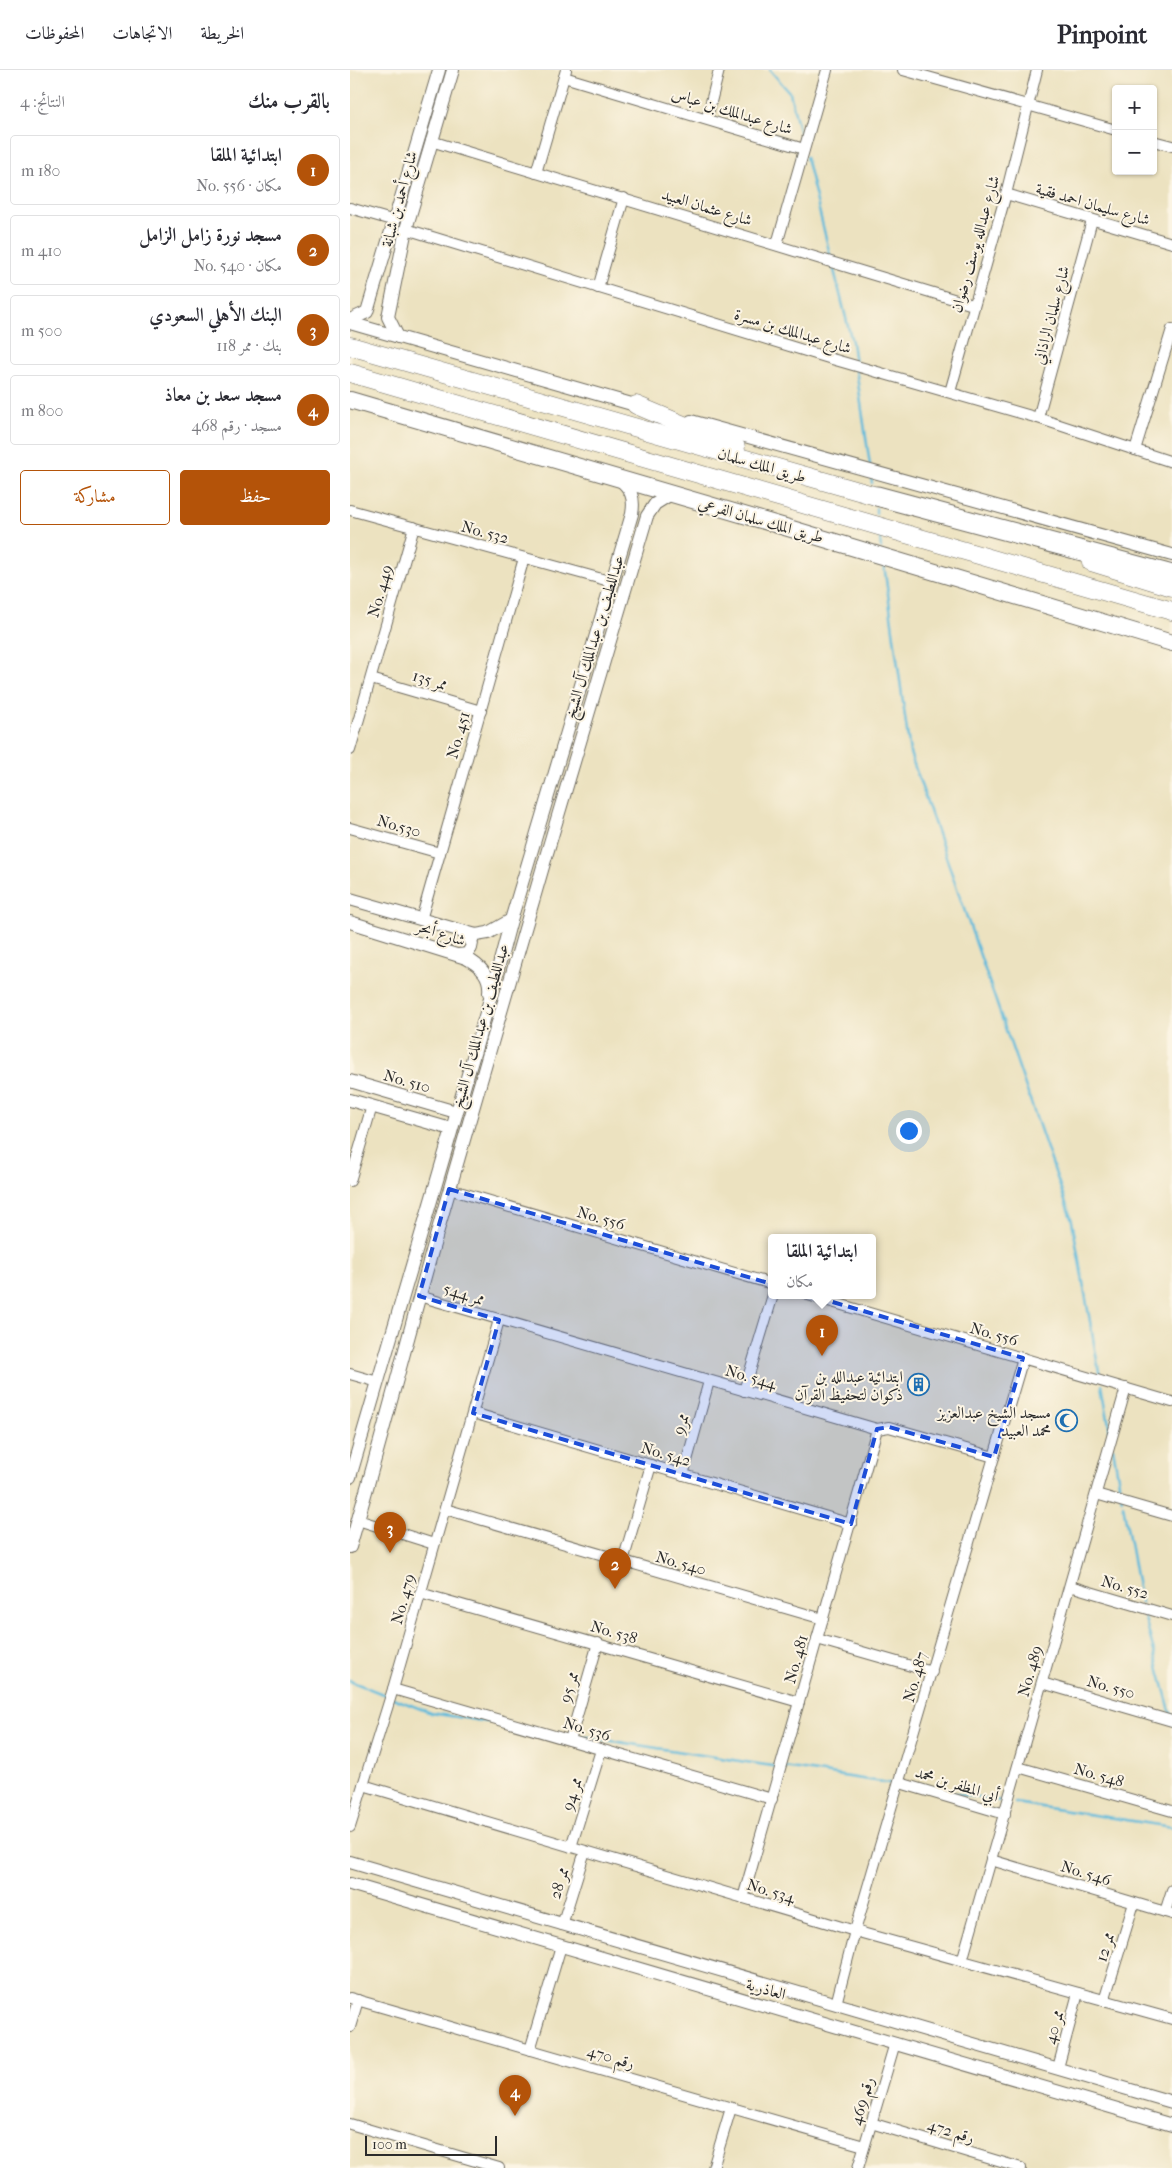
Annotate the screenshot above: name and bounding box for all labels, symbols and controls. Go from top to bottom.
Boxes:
text: Pinpoint [1057,21,1147,49]
text: المحفوظات [25,23,84,44]
text: الاتجاهات [112,23,172,44]
text: الخريطة [200,23,244,44]
street label: شارع عبدالملك بن عباس [668,84,795,142]
map controls [1112,85,1157,175]
button: + [1112,85,1157,130]
text: بالقرب منك [248,89,330,113]
text: النتائج: 4 [20,92,65,111]
button: − [1112,130,1157,175]
text: ابتدائية الملقا [211,144,282,166]
street label: شارع أحمد بن شبانة [375,148,425,250]
text: 180 m [21,161,60,180]
text: 1 [310,161,316,180]
street label: شارع عبدالله يوسف رضوان [946,173,1008,316]
text: مكان · No. 556 [196,176,282,195]
street label: شارع سليمان احمد فقية [1033,179,1152,233]
street label: شارع عثمان العبيد [658,184,755,234]
text: مسجد نورة زامل الزامل [139,224,282,246]
text: 410 m [21,241,62,260]
text: 2 [309,241,317,260]
text: مكان · No. 540 [193,256,282,275]
street label: شارع سلمان الراذاني [1029,263,1077,368]
text: البنك الأهلي السعودي [149,304,282,326]
street label: شارع عبدالملك بن مسرة [731,304,854,362]
text: 500 m [21,321,62,340]
text: 3 [310,321,316,340]
text: بنك · ممر 118 [216,336,282,355]
text: مسجد سعد بن معاذ [164,384,282,406]
text: 800 m [21,401,63,420]
text: 4 [308,401,318,420]
text: مسجد · رقم 468 [191,416,282,435]
street label: طريق الملك سلمان [715,443,808,488]
button: مشاركة [20,470,170,525]
button: حفظ [180,470,330,525]
street label: طريق الملك سلمان الفرعي [695,493,826,550]
street label: No. 532 [459,517,511,547]
street label: عبداللطيف بن عبدالملك آل الشيخ [560,553,633,723]
street label: No. 449 [363,563,397,619]
street label: ممر 135 [410,666,450,695]
street label: No. 451 [442,709,474,761]
street label: No.530 [375,811,423,841]
street label: شارع أبحر [411,914,469,954]
street label: عبداللطيف بن عبدالملك آل الشيخ [447,942,517,1112]
street label: No. 510 [381,1065,433,1097]
your location [896,1118,922,1144]
street label: No. 556 [575,1202,627,1234]
popup [768,1234,876,1299]
text: ابتدائية الملقا [786,1240,858,1262]
text: مكان [786,1272,813,1291]
street label: ممر 544 [441,1279,487,1310]
pin: 1 [806,1315,838,1356]
street label: No. 556 [968,1318,1020,1350]
street label: No. 544 [723,1361,779,1394]
place label: ابتدائية عبدالله بن ذكوان لتحفيظ القرآن [795,1367,903,1405]
building icon: ابتدائية عبدالله بن ذكوان لتحفيظ القرآن [907,1373,931,1397]
place label: مسجد الشيخ عبدالعزيز محمد العبيد [936,1403,1051,1440]
mosque icon: مسجد الشيخ عبدالعزيز محمد العبيد [1055,1409,1079,1433]
street label: ممر9 [669,1411,694,1437]
street label: No. 542 [639,1438,693,1470]
pin: 3 [374,1512,406,1553]
street label: No. 540 [654,1547,708,1579]
pin: 2 [599,1548,631,1589]
street label: No. 552 [1099,1571,1151,1603]
street label: No. 479 [387,1572,419,1626]
street label: No. 538 [588,1616,640,1648]
street label: No. 481 [780,1633,812,1685]
street label: No. 489 [1014,1643,1046,1699]
street label: No. 487 [899,1649,931,1704]
street label: ممر 95 [556,1669,583,1705]
street label: No. 550 [1085,1671,1137,1703]
street label: No. 536 [561,1713,613,1745]
street label: No. 548 [1072,1759,1126,1791]
street label: أبي المظفر بن محمد [912,1760,1002,1809]
street label: ممر 94 [558,1775,587,1813]
street label: No. 546 [1059,1856,1114,1890]
street label: ممر 28 [545,1865,574,1902]
street label: No. 534 [745,1875,798,1907]
street label: ممر 12 [1092,1930,1119,1964]
street label: العاذرية [744,1974,788,2005]
street label: ممر 40 [1040,2008,1069,2046]
street label: رقم 470 [583,2041,637,2079]
pin: 4 [499,2075,531,2116]
street label: رقم 469 [846,2075,884,2129]
street label: رقم 472 [924,2115,977,2153]
scale bar [365,2133,498,2156]
text: 100 m [372,2136,407,2153]

